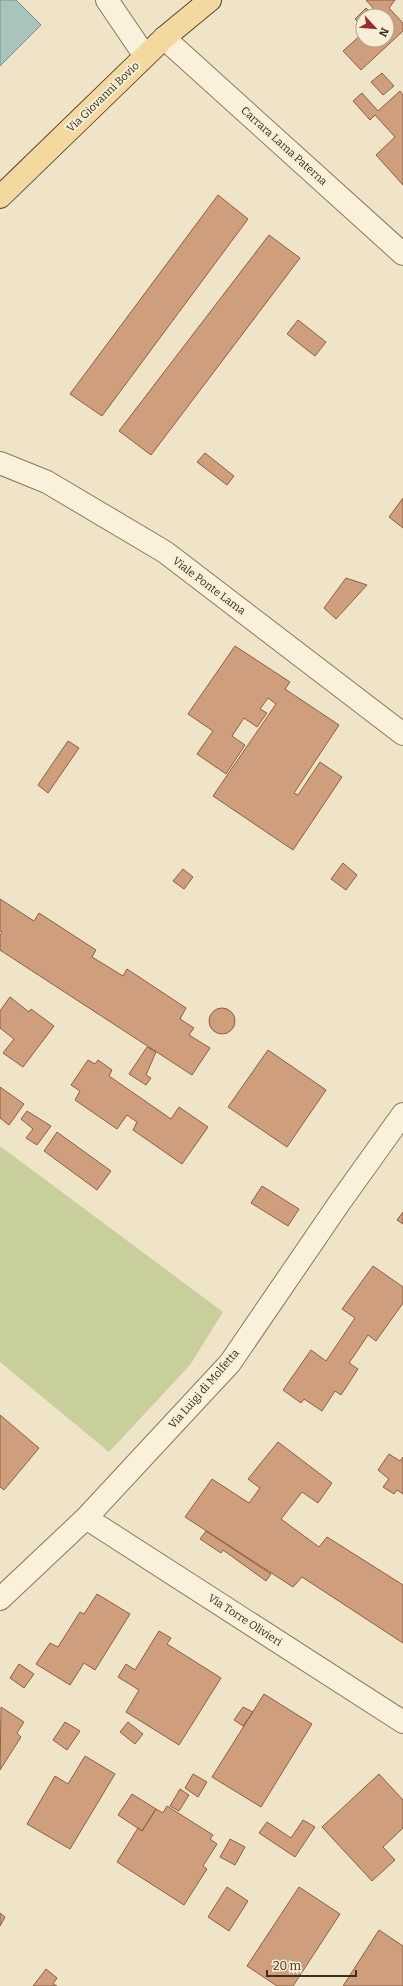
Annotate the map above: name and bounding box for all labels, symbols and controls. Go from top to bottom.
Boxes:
north arrow [355,8,395,48]
text: N [376,25,391,39]
street label: Via Giovanni Bovio [64,59,142,135]
street label: Carrara Lama Paterna [238,104,330,188]
street label: Viale Ponte Lama [170,554,248,618]
street label: Via Luigi di Molfetta [166,1347,242,1431]
street label: Via Torre Olivieri [206,1591,285,1649]
scale bar [267,1952,356,1978]
text: 20 m [273,1959,302,1973]

